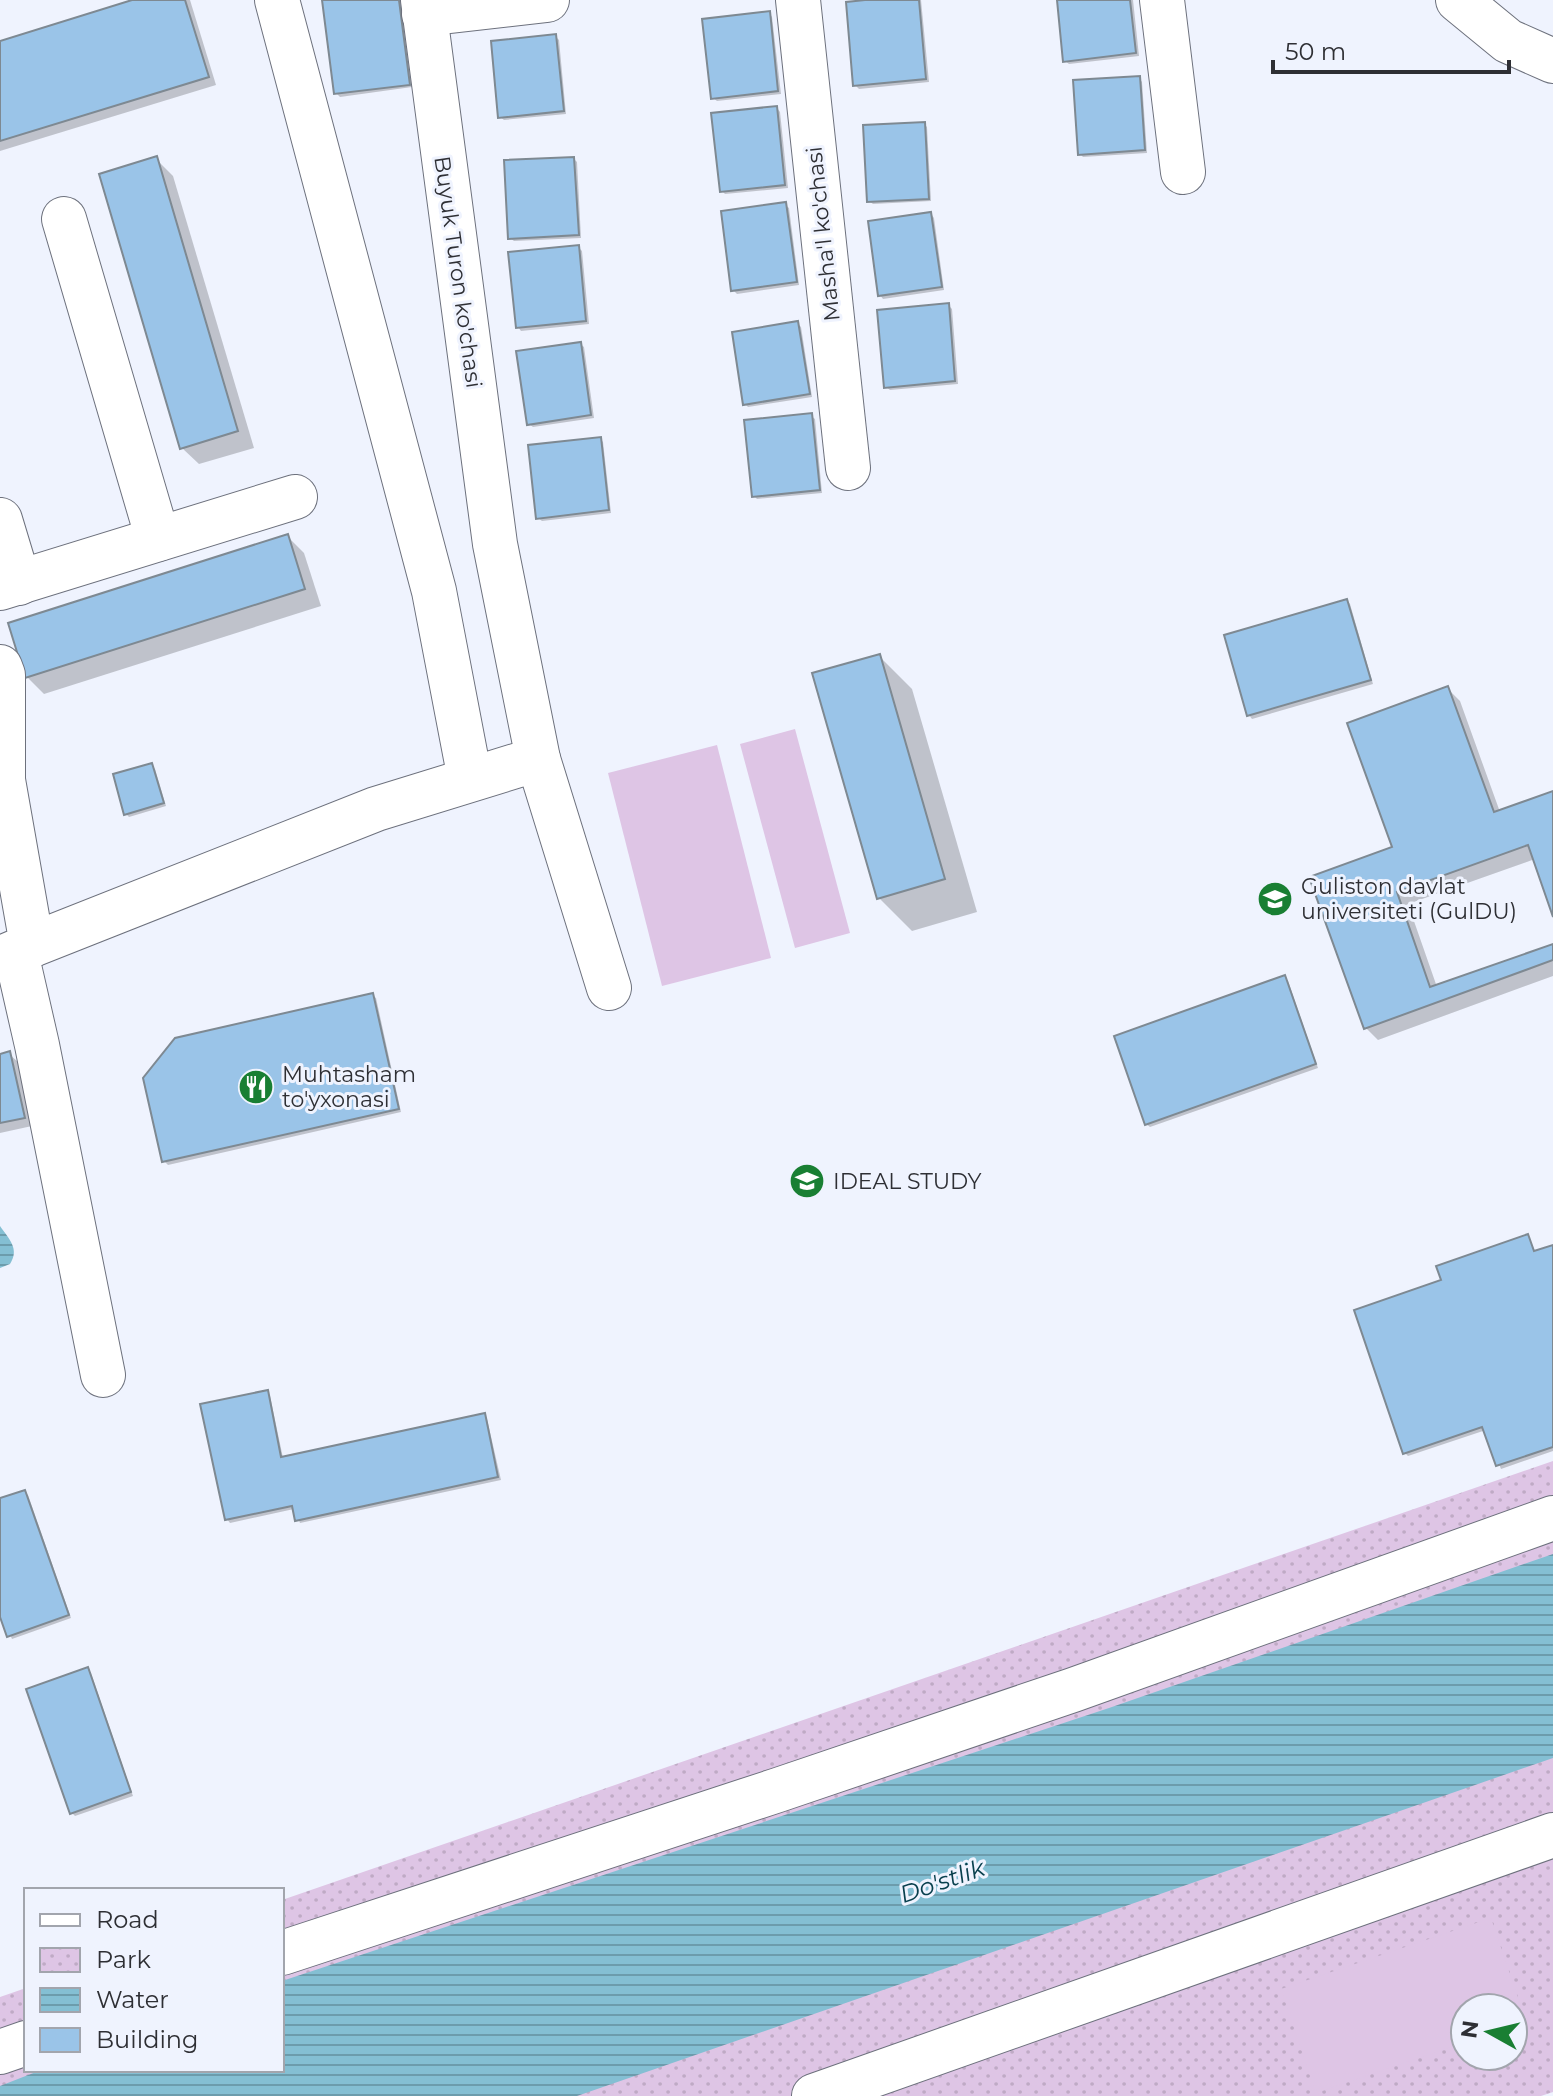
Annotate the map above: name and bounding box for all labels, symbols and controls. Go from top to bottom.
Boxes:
scale bar [1273,24,1509,74]
text: 50 m [1285,37,1346,66]
street label: Masha'l ko'chasi [800,145,846,323]
street label: Buyuk Turon ko'chasi [428,154,488,390]
place label: Guliston davlat universiteti (GulDU) [1301,873,1517,925]
school or university icon: Guliston davlat universiteti (GulDU) [1256,880,1294,918]
place label: Muhtasham to'yxonasi [282,1061,416,1113]
restaurant icon: Muhtasham to'yxonasi [237,1068,275,1106]
school or university icon: IDEAL STUDY [788,1162,826,1200]
place label: IDEAL STUDY [833,1168,982,1195]
water label: Do'stlik [896,1852,990,1909]
legend [24,1888,284,2072]
text: Road [96,1905,159,1934]
text: Park [96,1945,151,1974]
text: Water [96,1985,169,2014]
north arrow [1449,1992,1529,2072]
text: N [1455,2019,1484,2040]
text: Building [96,2025,199,2054]

